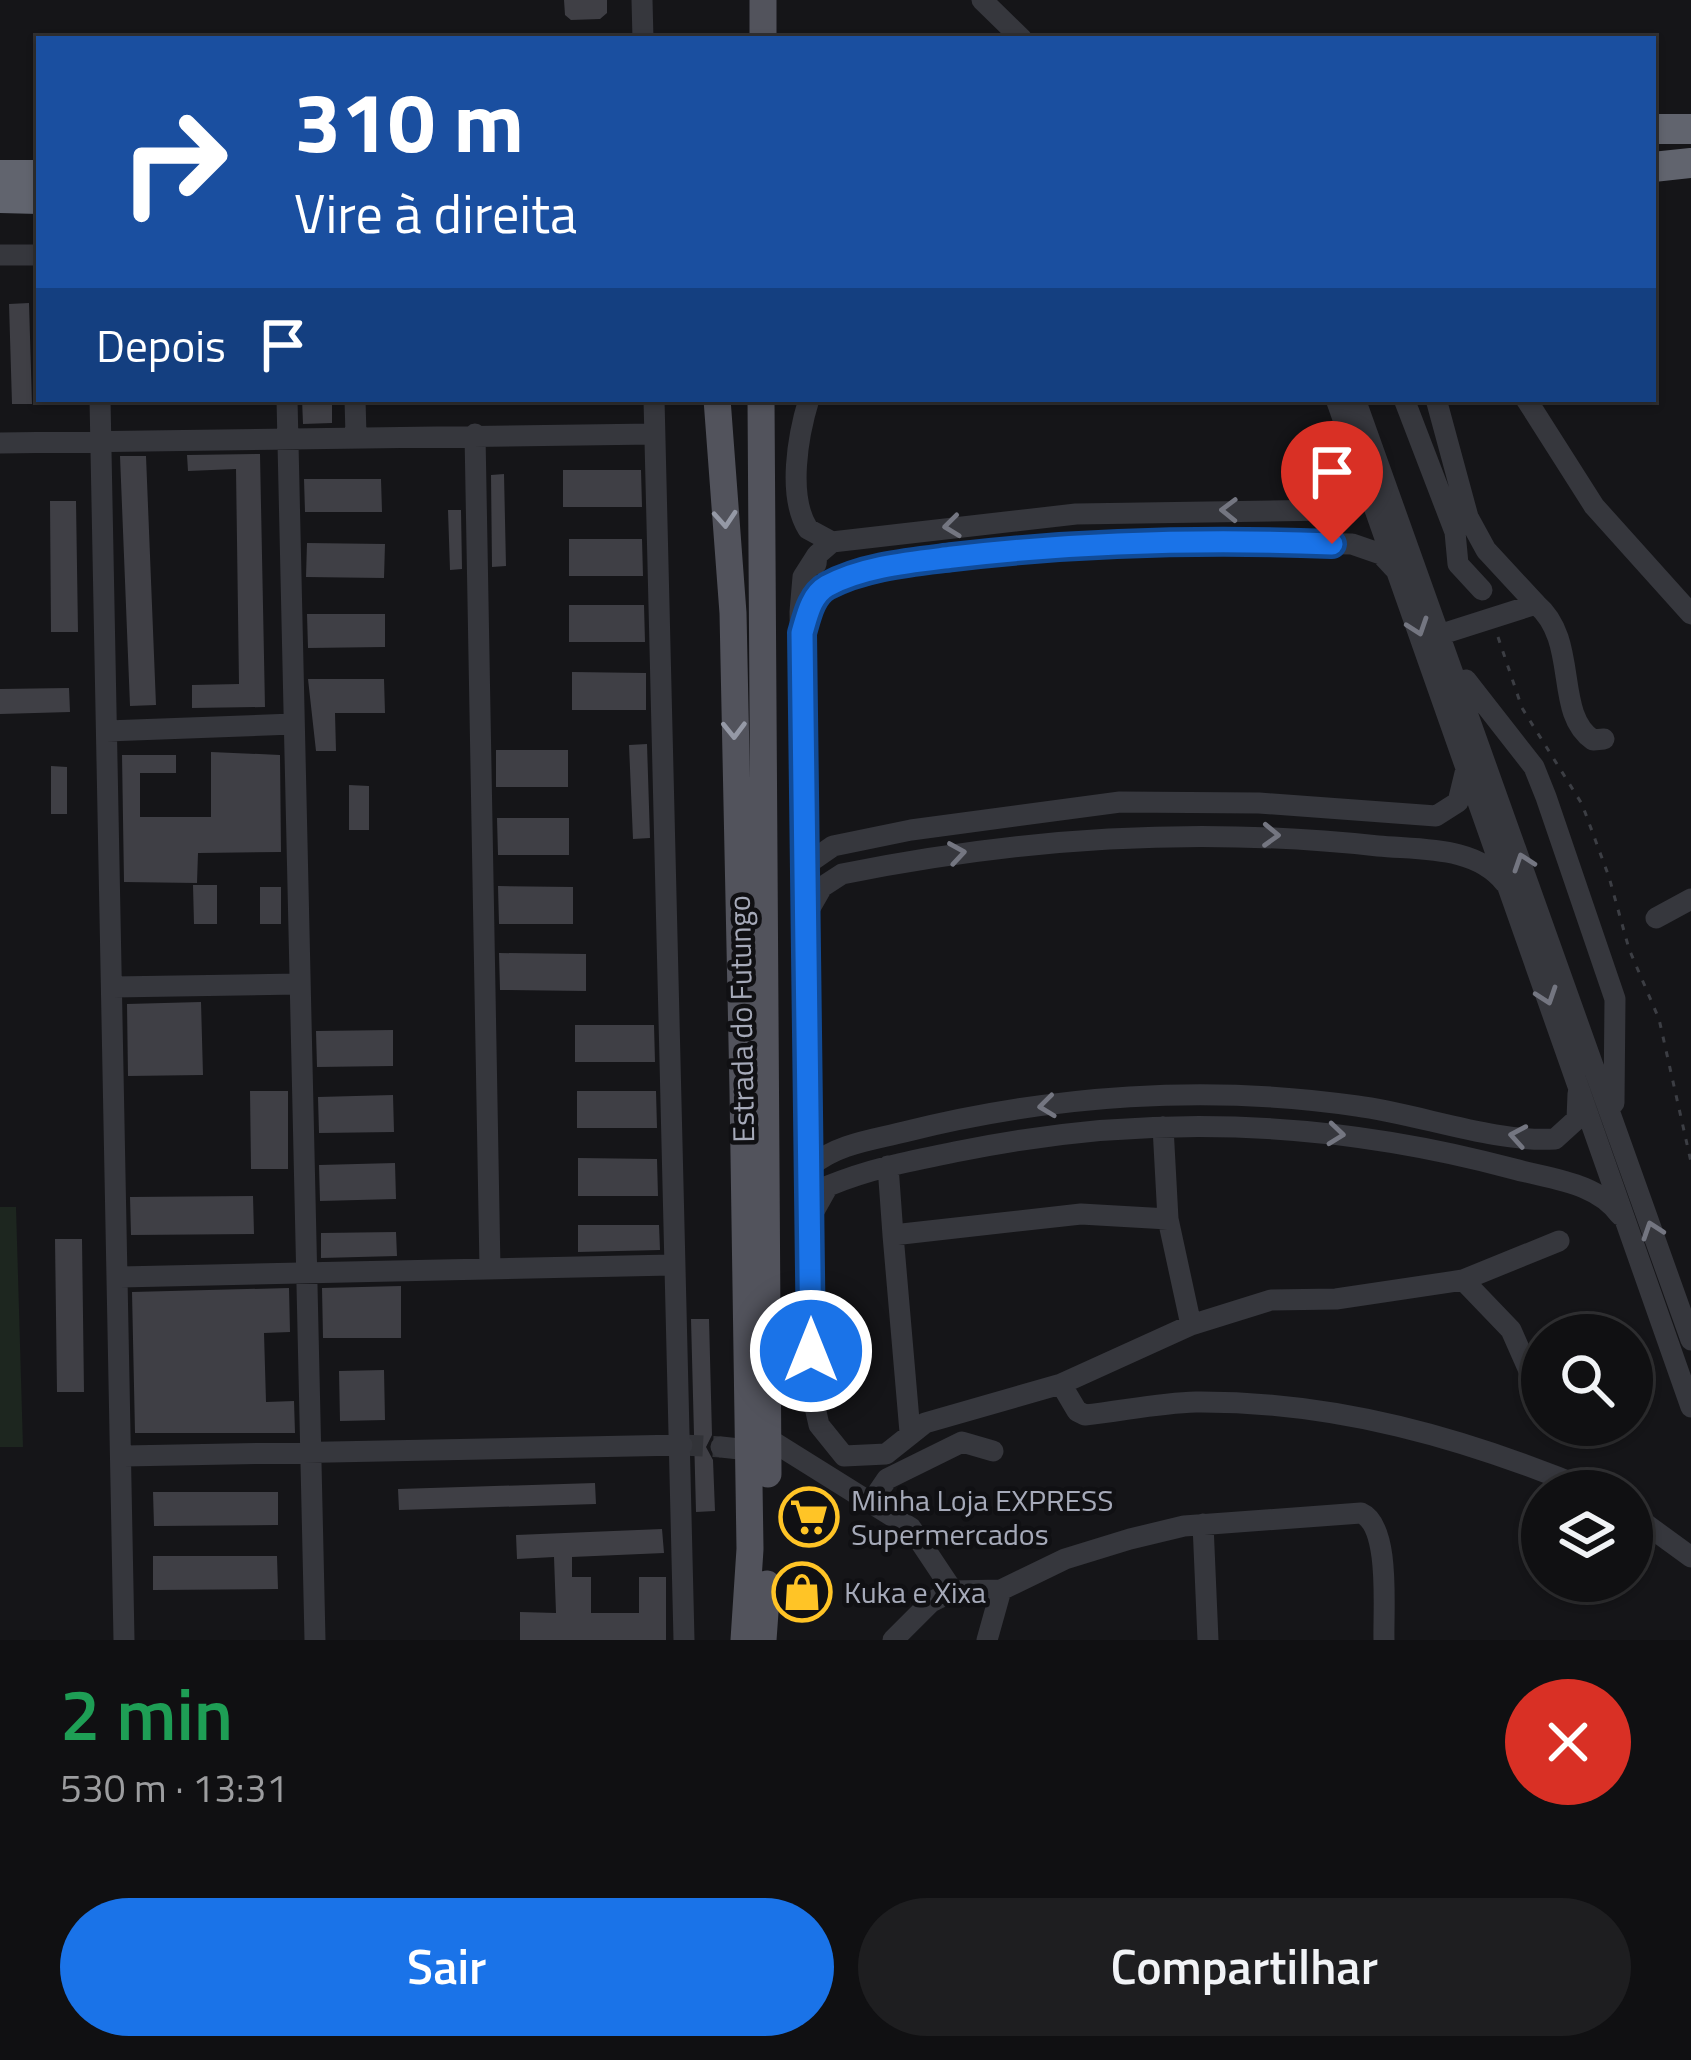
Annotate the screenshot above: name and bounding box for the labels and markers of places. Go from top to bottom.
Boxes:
pin [1281,421,1383,544]
place label: Minha Loja EXPRESS Supermercados [851,1477,1114,1557]
supermarket icon: Minha Loja EXPRESS Supermercados [778,1486,840,1548]
shop icon: Kuka e Xixa [771,1561,833,1623]
place label: Kuka e Xixa [844,1569,986,1615]

